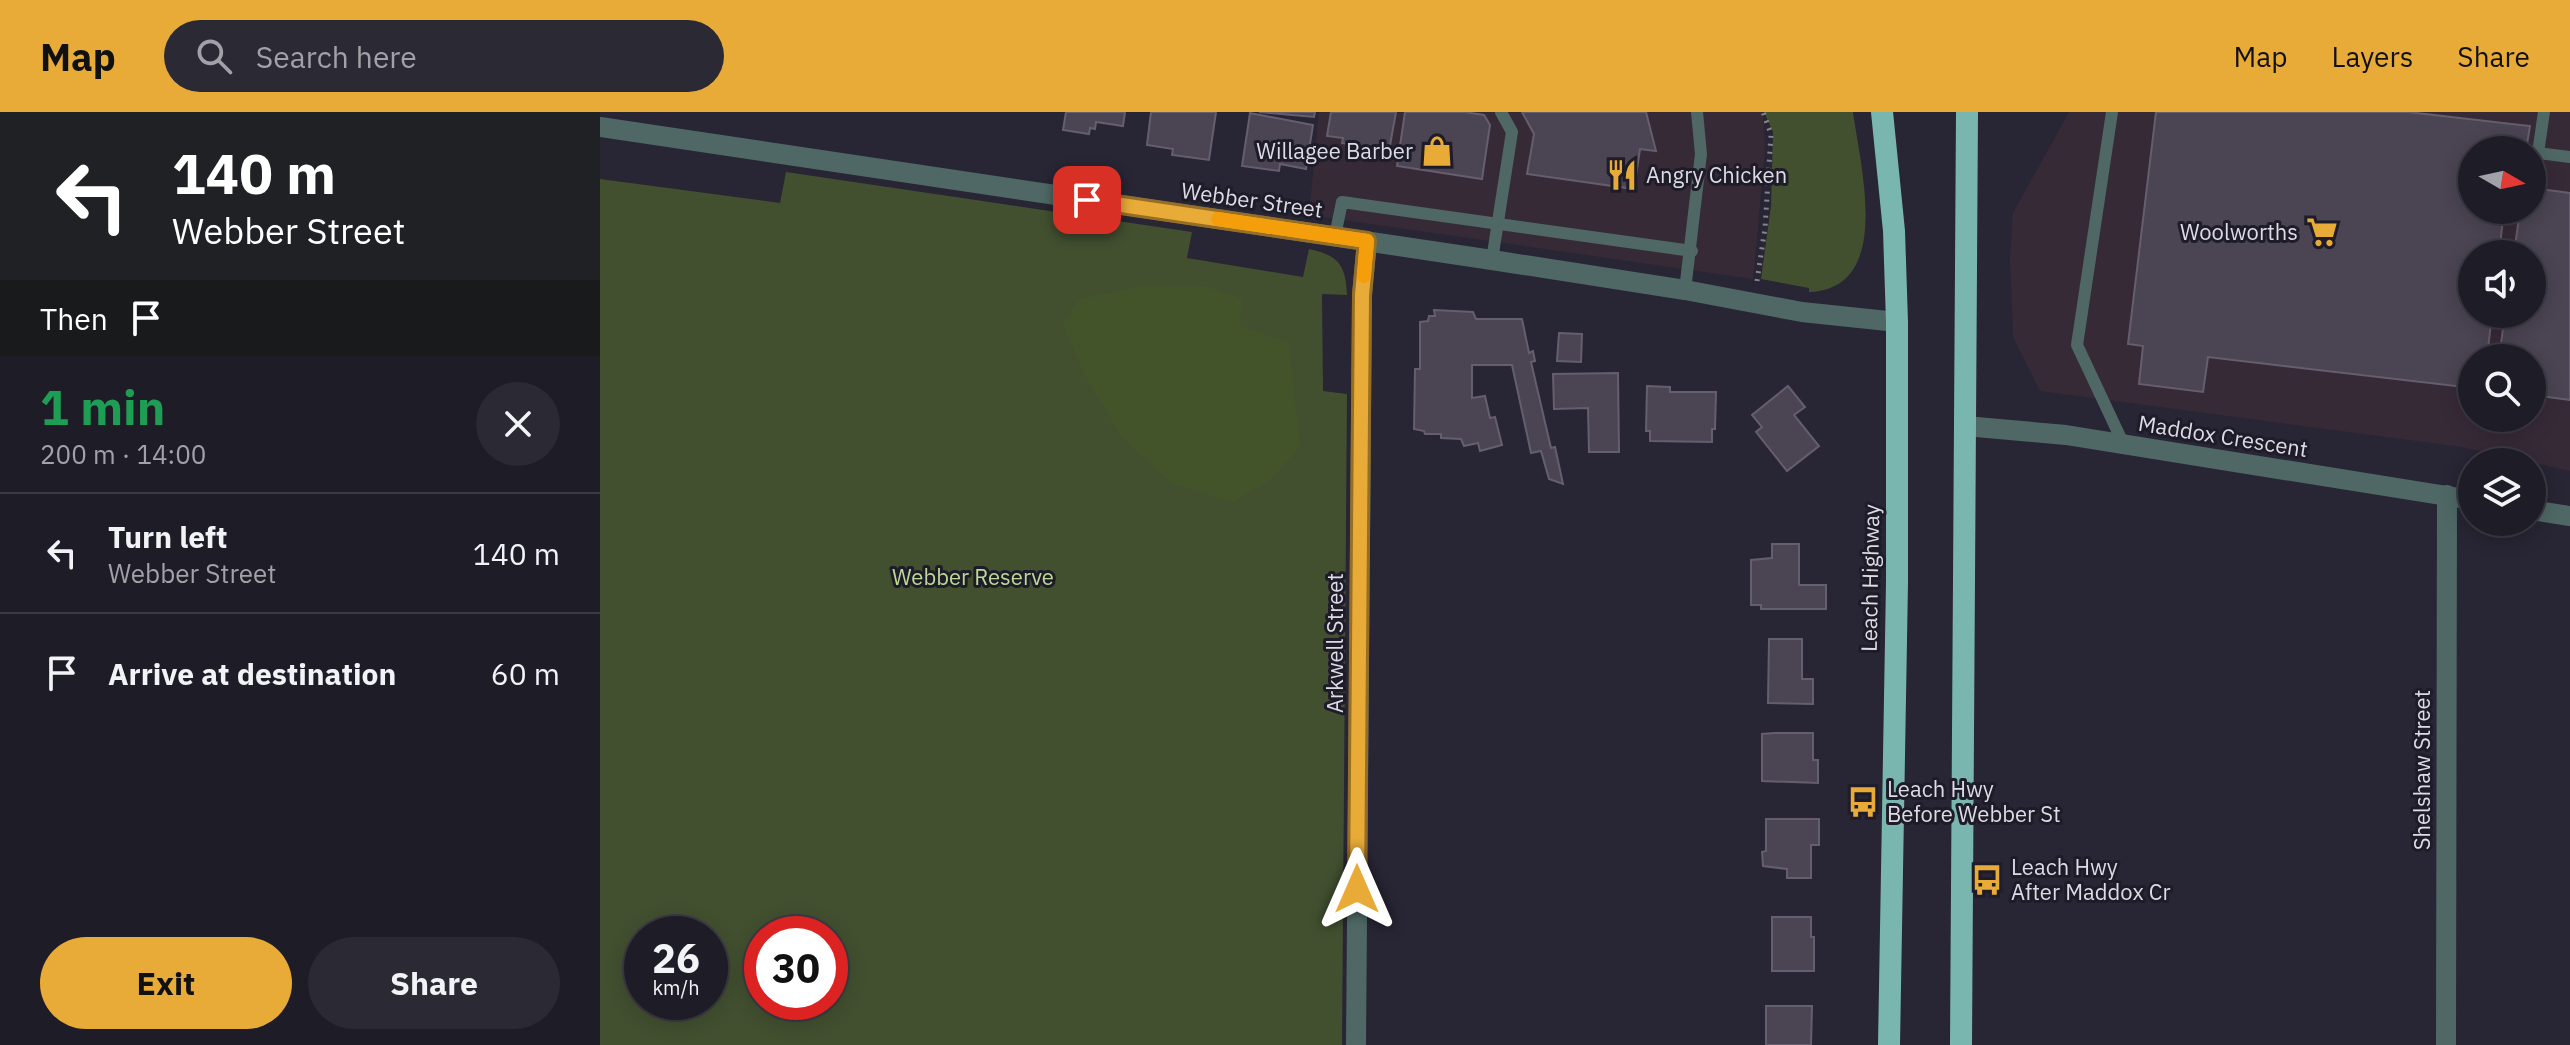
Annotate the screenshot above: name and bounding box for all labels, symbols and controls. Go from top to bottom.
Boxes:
search box [164,20,724,92]
text: Map [40,32,116,81]
icon: search [192,34,236,78]
text: Search here [256,37,417,76]
text: Map [2233,38,2287,75]
text: Layers [2331,38,2413,75]
text: Share [2457,38,2530,75]
shop icon: Willagee Barber [1420,134,1454,168]
place label: Willagee Barber [1256,136,1413,165]
north arrow [2458,136,2546,224]
map controls [2458,136,2546,536]
text: 140 m [172,137,336,209]
icon: left [40,144,144,248]
restaurant icon: Angry Chicken [1605,158,1639,192]
place label: Angry Chicken [1646,160,1787,189]
pin [1053,166,1121,234]
street label: Webber Street [1179,175,1325,224]
icon: arrive [1065,178,1109,222]
text: Webber Street [172,207,405,254]
supermarket icon: Woolworths [2305,215,2339,249]
place label: Woolworths [2180,217,2298,246]
button: sound [2458,240,2546,328]
icon: arrive [124,296,168,340]
text: Then [40,299,108,338]
button: search [2458,344,2546,432]
text: 1 min [40,376,165,438]
button: close [476,382,560,466]
street label: Maddox Crescent [2136,408,2310,463]
text: 200 m · 14:00 [40,437,206,471]
button: layers [2458,448,2546,536]
street label: Leach Highway [1854,504,1885,652]
text: Turn left [108,517,227,556]
icon: left [40,531,84,575]
text: 140 m [473,534,560,573]
text: Webber Street [108,556,276,590]
park label: Webber Reserve [892,562,1054,591]
street label: Arkwell Street [1320,573,1349,713]
icon: arrive [40,651,84,695]
text: Arrive at destination [108,654,396,693]
text: 60 m [491,654,560,693]
street label: Shelshaw Street [2407,690,2436,850]
place label: Leach Hwy Before Webber St [1887,774,2061,828]
bus stop icon: Leach Hwy Before Webber St [1846,785,1880,819]
position arrow [1315,847,1399,931]
place label: Leach Hwy After Maddox Cr [2011,852,2170,906]
bus stop icon: Leach Hwy After Maddox Cr [1970,863,2004,897]
speed limit sign: 30 [744,916,848,1020]
text: 26 [652,932,700,984]
button: Exit [40,937,292,1029]
button: Share [308,937,560,1029]
text: km/h [652,974,700,1001]

